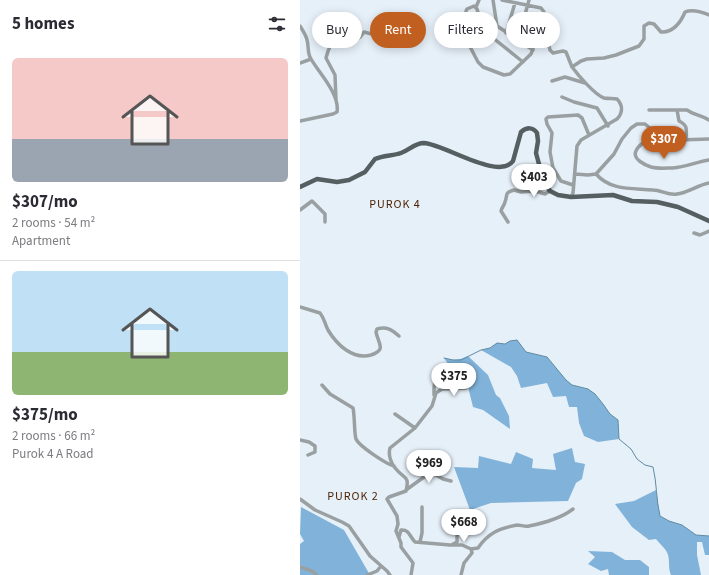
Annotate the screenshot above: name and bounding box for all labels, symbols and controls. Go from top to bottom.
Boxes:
text: 5 homes [12,12,74,36]
chip: Buy [312,12,362,48]
chip: Rent [370,12,426,48]
chip: Filters [434,12,498,48]
chip: New [506,12,560,48]
icon: filters [266,13,288,35]
icon: home [114,84,186,156]
pin: $307 [640,126,688,160]
text: $307 [650,130,678,148]
pin: $403 [510,164,558,198]
text: $403 [520,168,548,186]
text: $307/mo [12,190,78,214]
district label: PUROK 4 [369,196,421,213]
text: 2 rooms · 54 m² [12,214,95,232]
text: Apartment [12,232,70,250]
icon: home [114,297,186,369]
pin: $375 [430,363,478,397]
text: $375 [440,367,468,385]
text: $375/mo [12,403,78,427]
text: 2 rooms · 66 m² [12,427,95,445]
text: Purok 4 A Road [12,445,94,463]
pin: $969 [405,450,453,484]
text: $969 [415,454,443,472]
district label: PUROK 2 [327,488,379,505]
pin: $668 [440,509,488,543]
text: $668 [450,513,478,531]

